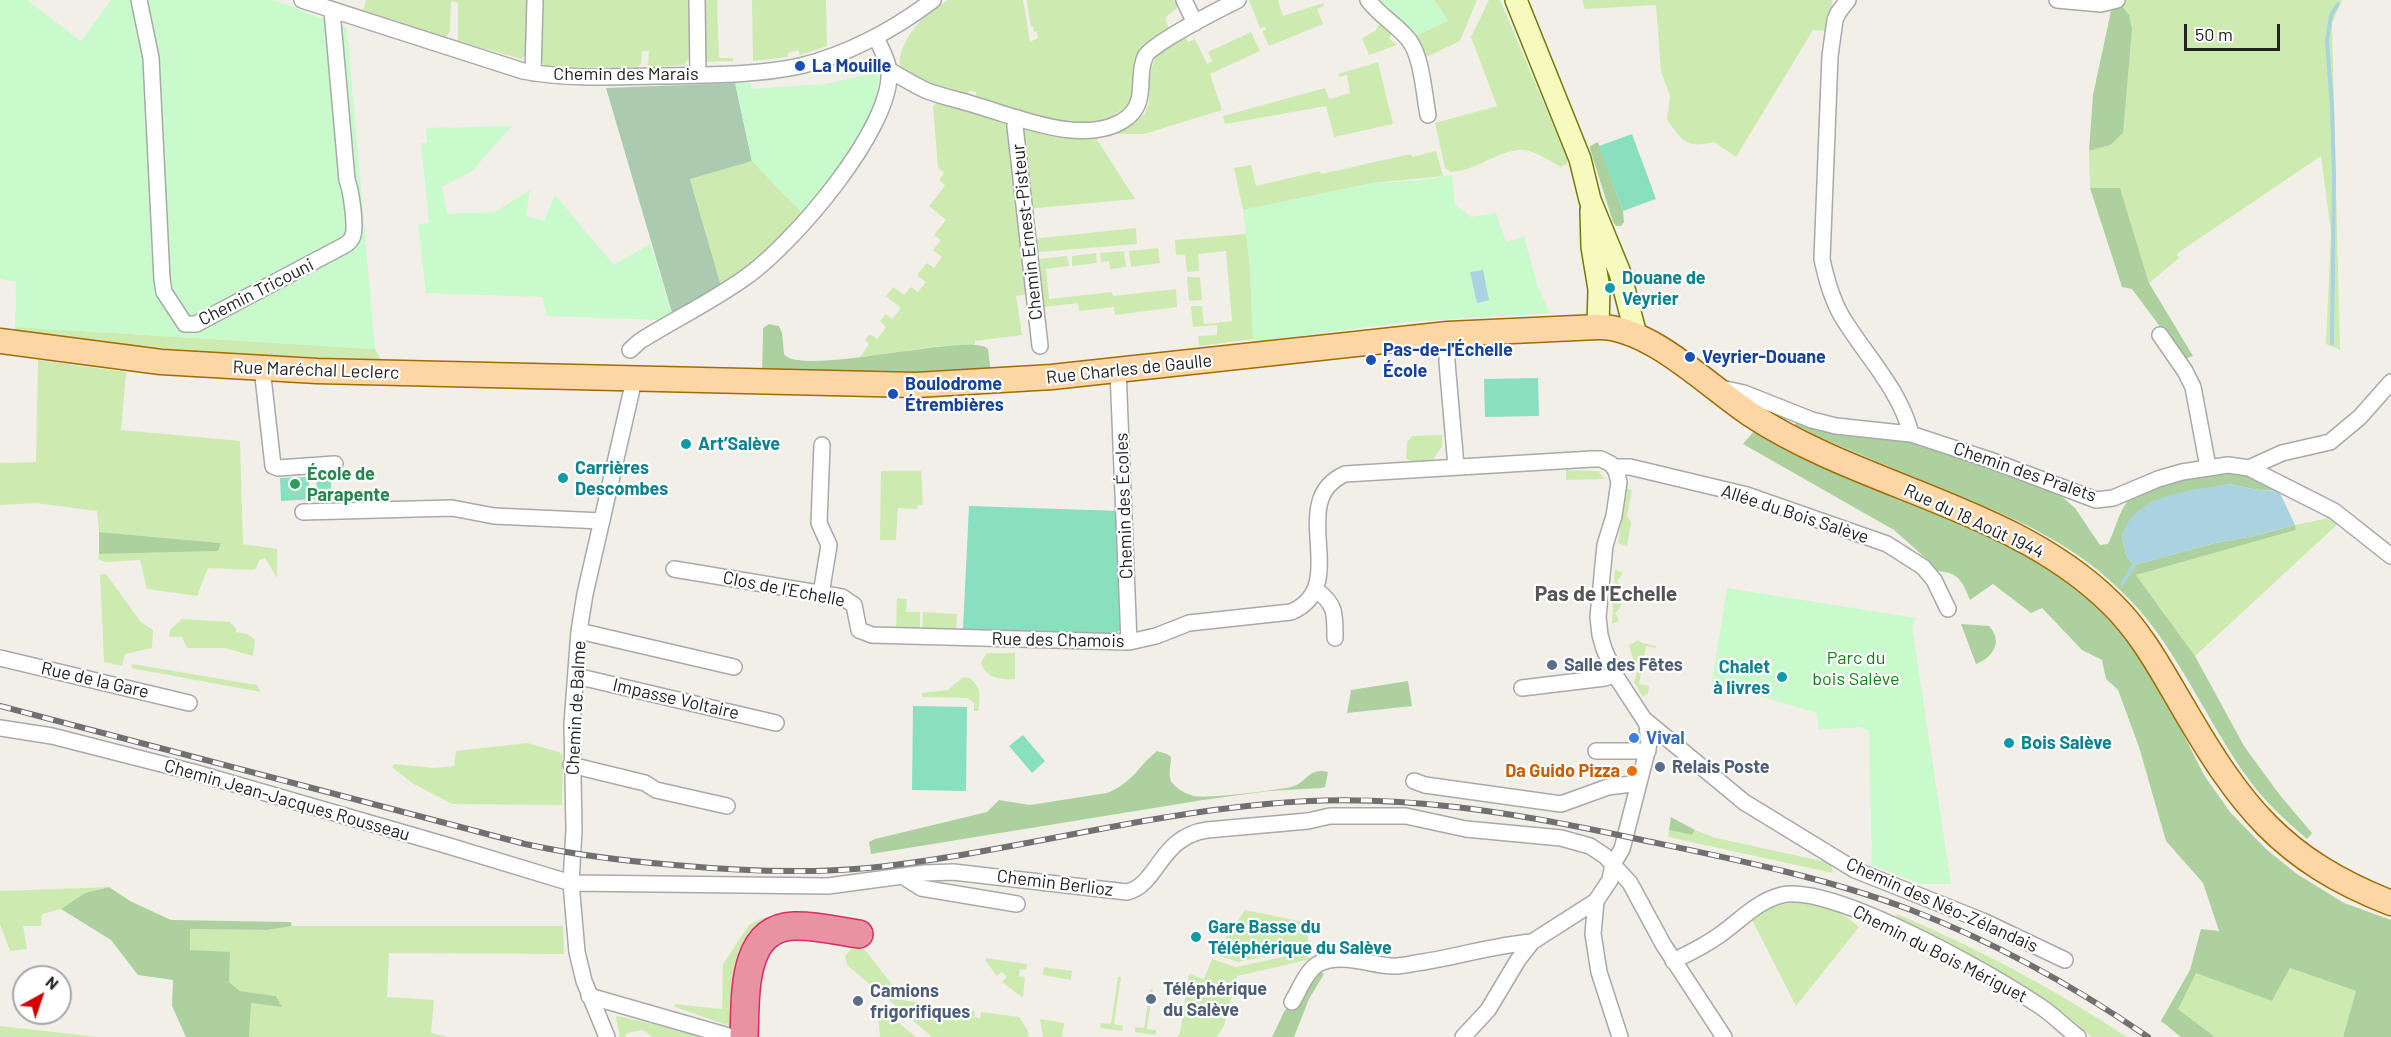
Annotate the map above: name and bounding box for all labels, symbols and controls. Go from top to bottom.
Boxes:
scale bar [2187,12,2283,50]
text: 50 m [2195,23,2233,45]
place label: La Mouille [812,55,891,77]
marker: La Mouille [793,59,807,73]
street label: Chemin des Marais [553,63,699,85]
street label: Chemin Ernest-Pisteur [1007,143,1047,321]
street label: Chemin Tricouni [195,254,317,330]
place label: Douane de Veyrier [1622,267,1706,310]
marker: Douane de Veyrier [1603,281,1617,295]
place label: Pas-de-l'Échelle École [1383,339,1513,382]
place label: Veyrier-Douane [1702,346,1826,368]
street label: Rue Charles de Gaulle [1045,350,1213,388]
marker: Veyrier-Douane [1683,350,1697,364]
marker: Pas-de-l'Échelle École [1364,353,1378,367]
street label: Rue Maréchal Leclerc [232,356,400,384]
place label: Boulodrome Étrembières [905,373,1004,416]
marker: Boulodrome Étrembières [886,387,900,401]
street label: Chemin des Écoles [1111,432,1137,580]
place label: Art’Salève [698,433,780,455]
marker: Art’Salève [679,437,693,451]
street label: Chemin des Pralets [1951,437,2099,507]
place label: Carrières Descombes [575,457,668,500]
place label: École de Parapente [307,463,390,506]
marker: Carrières Descombes [556,471,570,485]
marker: École de Parapente [288,477,302,491]
street label: Rue du 18 Août 1944 [1901,479,2047,563]
street label: Allée du Bois Salève [1718,480,1872,548]
street label: Clos de l'Echelle [721,567,847,611]
district label: Pas de l'Echelle [1535,581,1677,607]
street label: Rue des Chamois [991,628,1125,652]
street label: Chemin de Balme [562,640,590,776]
park label: Parc du bois Salève [1812,647,1900,690]
place label: Salle des Fêtes [1564,654,1683,676]
place label: Chalet à livres [1713,656,1770,698]
street label: Rue de la Gare [39,657,151,703]
marker: Salle des Fêtes [1545,658,1559,672]
marker: Chalet à livres [1775,670,1789,684]
street label: Impasse Voltaire [611,674,741,724]
place label: Vival [1646,727,1685,749]
marker: Vival [1627,731,1641,745]
place label: Bois Salève [2021,732,2112,754]
marker: Bois Salève [2002,736,2016,750]
street label: Chemin Jean-Jacques Rousseau [162,755,412,845]
place label: Relais Poste [1672,756,1770,778]
place label: Da Guido Pizza [1505,760,1620,782]
marker: Relais Poste [1653,760,1667,774]
marker: Da Guido Pizza [1625,764,1639,778]
street label: Chemin des Néo-Zélandais [1843,853,2041,957]
street label: Chemin Berlioz [996,865,1114,901]
street label: Chemin du Bois Mériguet [1849,901,2031,1007]
place label: Gare Basse du Téléphérique du Salève [1208,916,1392,958]
marker: Gare Basse du Téléphérique du Salève [1189,930,1203,944]
north arrow [12,965,72,1025]
text: N [42,972,63,993]
place label: Téléphérique du Salève [1163,978,1267,1020]
place label: Camions frigorifiques [870,980,970,1022]
marker: Téléphérique du Salève [1144,992,1158,1006]
marker: Camions frigorifiques [851,994,865,1008]

